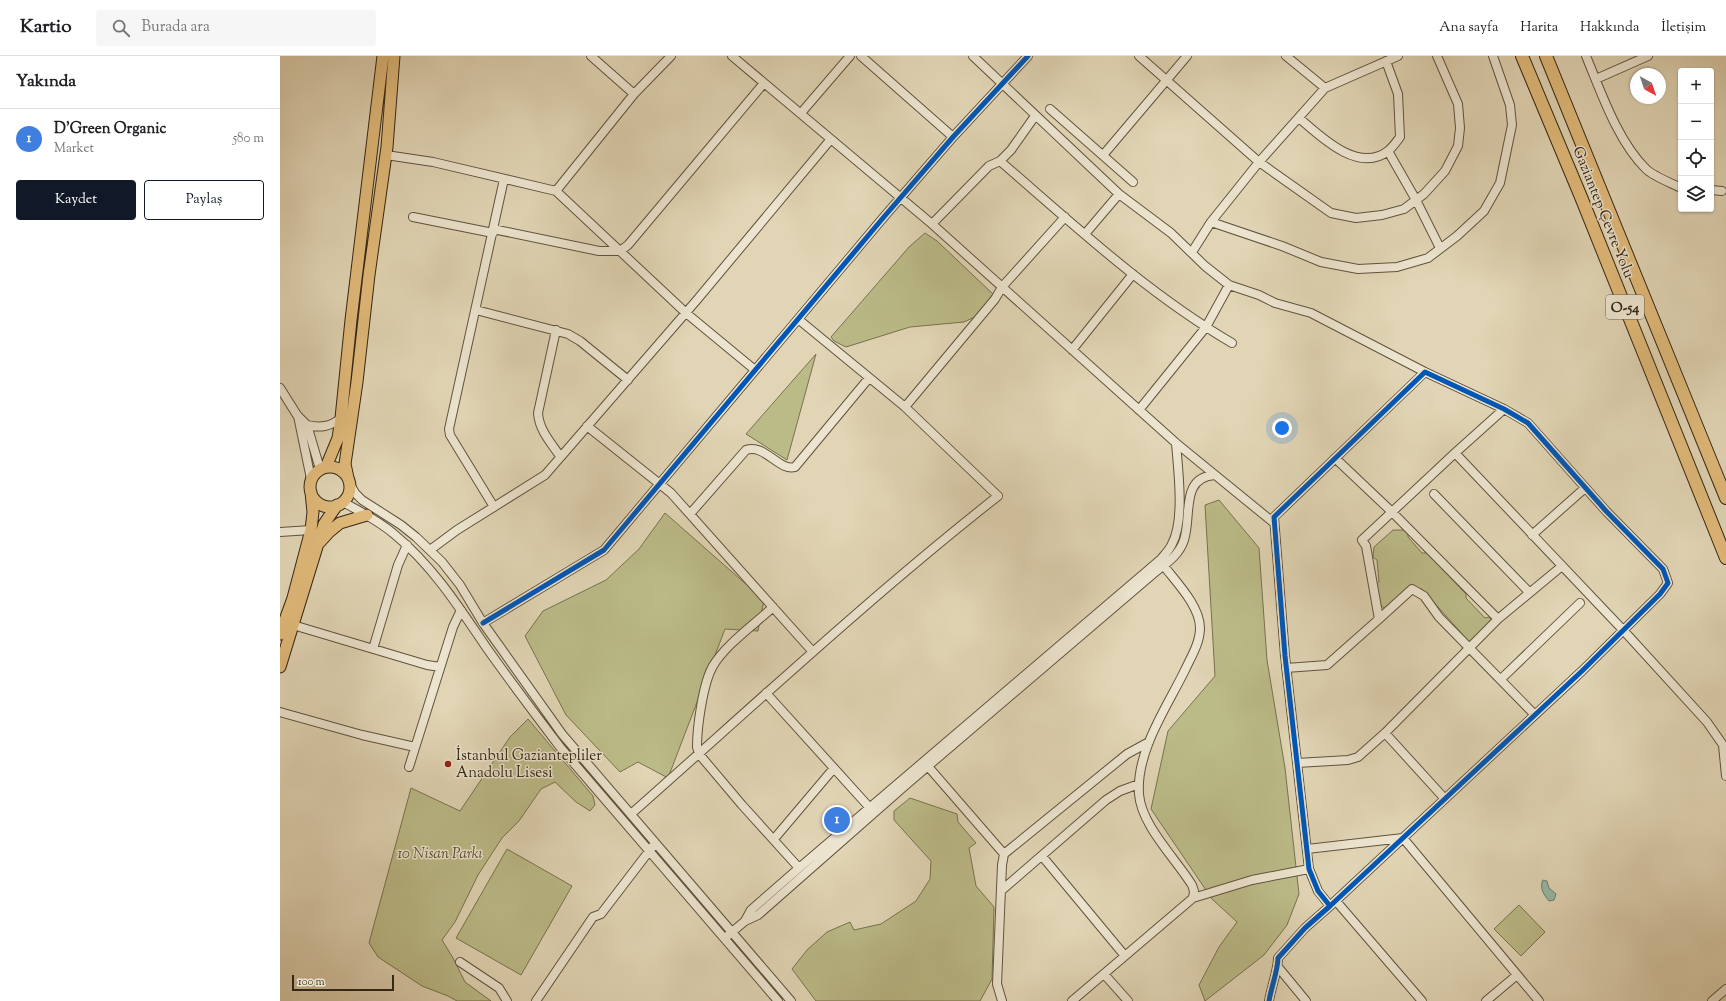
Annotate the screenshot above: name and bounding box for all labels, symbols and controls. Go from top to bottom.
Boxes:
search box [96,10,376,46]
text: Kartio [20,14,72,41]
icon: search [110,17,132,39]
text: Burada ara [142,17,210,38]
text: Ana sayfa [1439,18,1498,38]
text: Harita [1520,18,1558,38]
text: Hakkında [1580,18,1639,38]
text: İletişim [1661,18,1706,38]
north arrow [1630,68,1666,104]
map controls [1678,68,1714,212]
button: + [1678,68,1714,104]
text: Yakında [16,70,76,94]
button: − [1678,104,1714,140]
text: D'Green Organic [54,119,166,140]
text: 1 [27,130,31,148]
text: 580 m [233,130,264,148]
text: Market [54,140,94,158]
button: locate [1678,140,1714,176]
street label: Gaziantep Çevre Yolu [1567,144,1639,282]
button: layers [1678,176,1714,212]
button: Kaydet [16,180,136,220]
button: Paylaş [144,180,264,220]
road number: O-54 [1606,295,1644,319]
your location [1272,418,1292,438]
place label: İstanbul Gaziantepliler Anadolu Lisesi [456,745,602,784]
marker: İstanbul Gaziantepliler Anadolu Lisesi [443,759,453,769]
pin: 1 [824,805,850,835]
park label: 10 Nisan Parkı [398,844,483,865]
scale bar [292,973,394,992]
text: 100 m [298,974,325,990]

